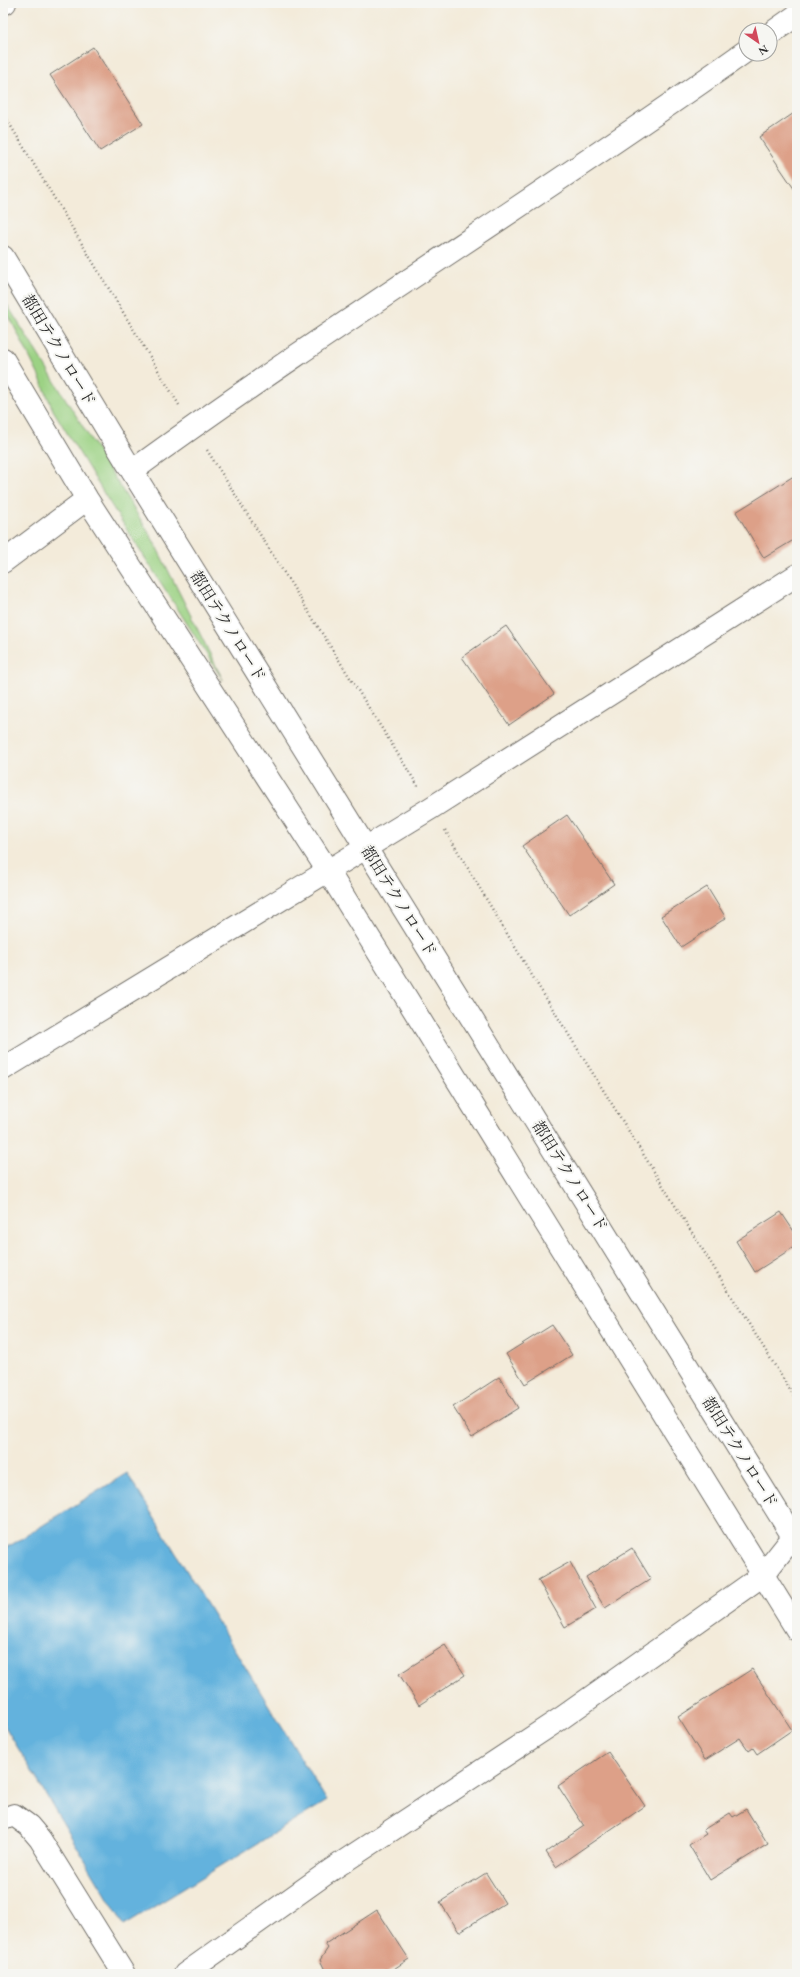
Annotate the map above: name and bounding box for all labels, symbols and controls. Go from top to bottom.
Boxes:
north arrow [738,22,778,62]
text: N [756,42,771,59]
street label: 都田テクノロード [17,290,101,410]
street label: 都田テクノロード [185,567,271,685]
street label: 都田テクノロード [356,842,442,960]
street label: 都田テクノロード [527,1117,613,1235]
street label: 都田テクノロード [697,1393,783,1511]

